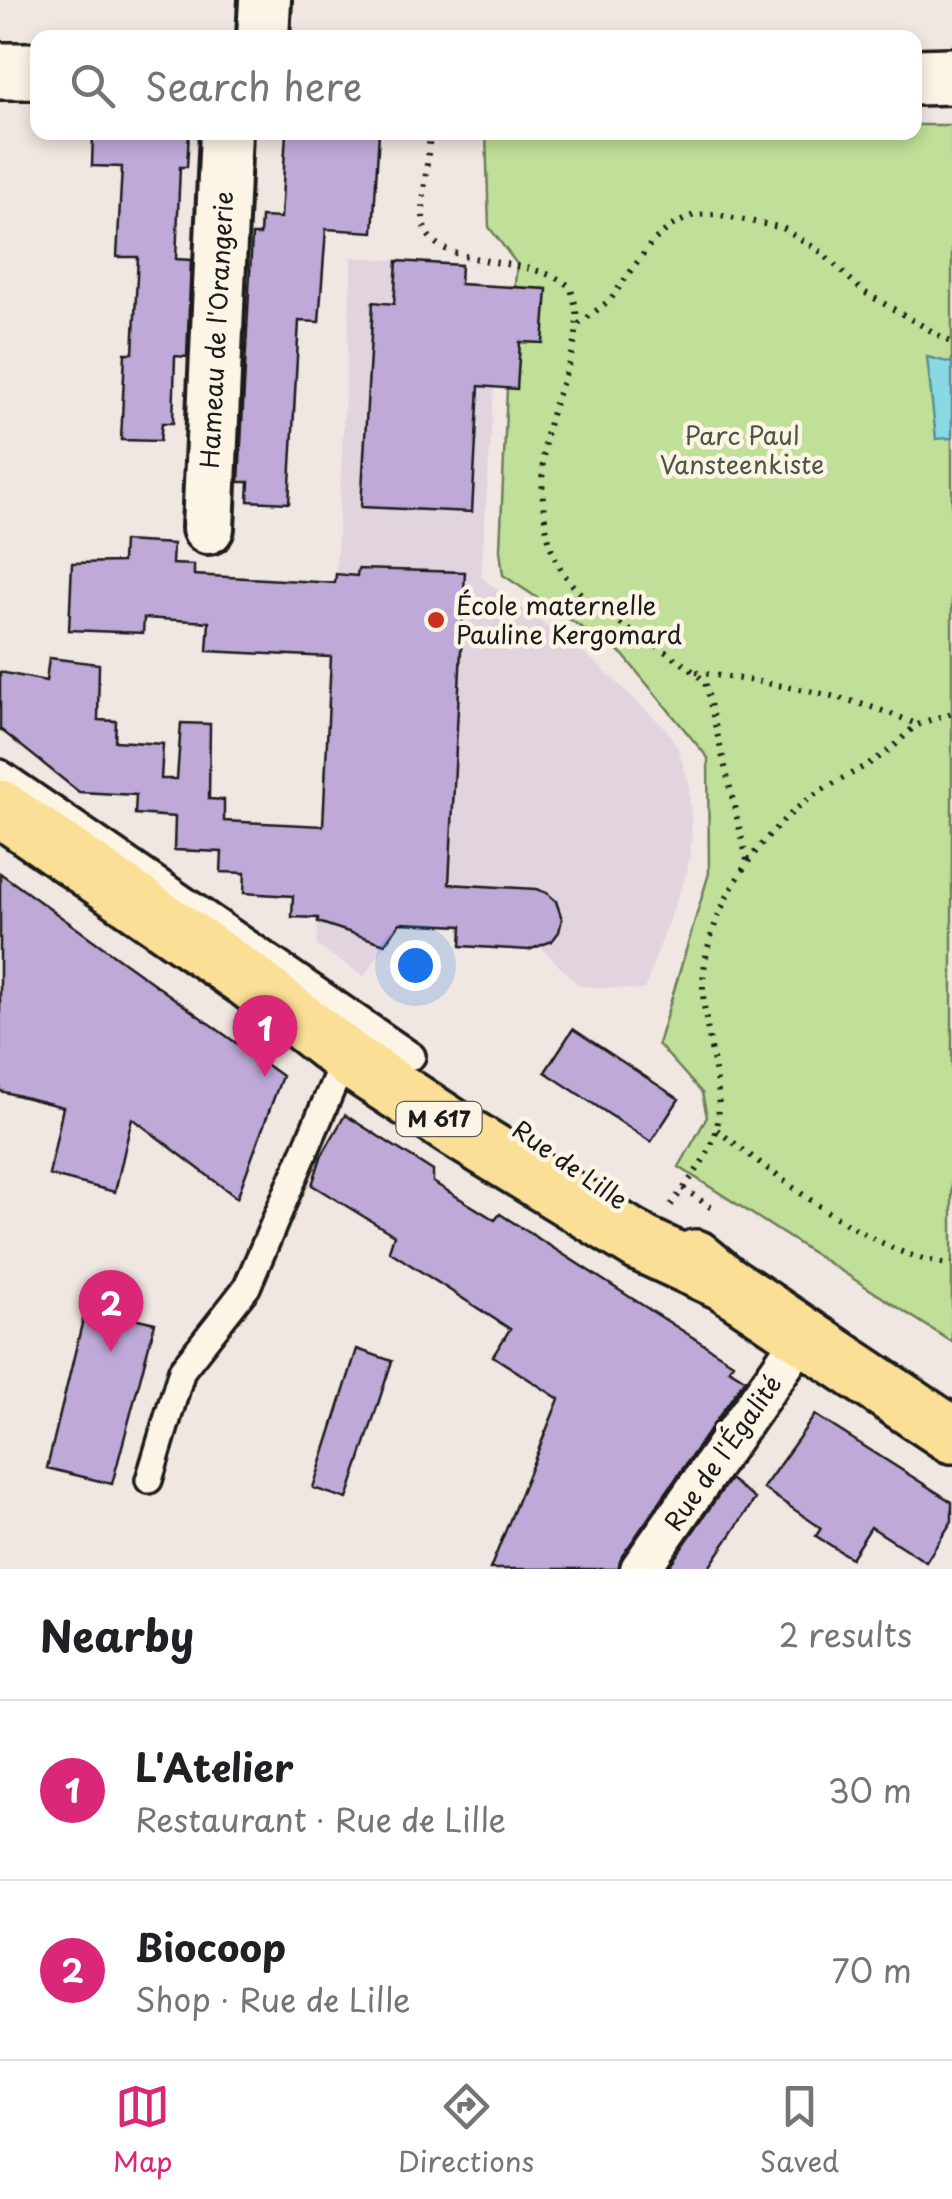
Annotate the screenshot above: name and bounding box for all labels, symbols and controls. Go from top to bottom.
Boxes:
search box [30,30,922,140]
text: Search here [145,57,362,114]
icon: search [65,58,120,113]
street label: Hameau de l'Orangerie [190,190,242,470]
park label: Parc Paul Vansteenkiste [660,416,824,483]
place label: École maternelle Pauline Kergomard [456,586,682,653]
marker: École maternelle Pauline Kergomard [425,609,447,631]
your location [390,940,441,991]
pin: 1 [232,994,298,1077]
road number: M 617 [396,1102,482,1136]
street label: Rue de Lille [505,1110,636,1218]
pin: 2 [78,1270,144,1352]
street label: Rue de l'Égalité [654,1367,790,1538]
text: Nearby [40,1603,194,1666]
text: 2 results [779,1610,912,1658]
text: L'Atelier [135,1738,294,1795]
text: 1 [65,1766,80,1814]
text: 30 m [828,1766,912,1814]
text: Restaurant · Rue de Lille [135,1795,506,1843]
text: Biocoop [135,1918,286,1975]
text: 2 [61,1946,84,1994]
text: 70 m [832,1946,912,1994]
text: Shop · Rue de Lille [135,1975,410,2023]
tab: Map [113,2079,173,2182]
tab: Directions [398,2079,534,2182]
tab: Saved [760,2079,839,2182]

